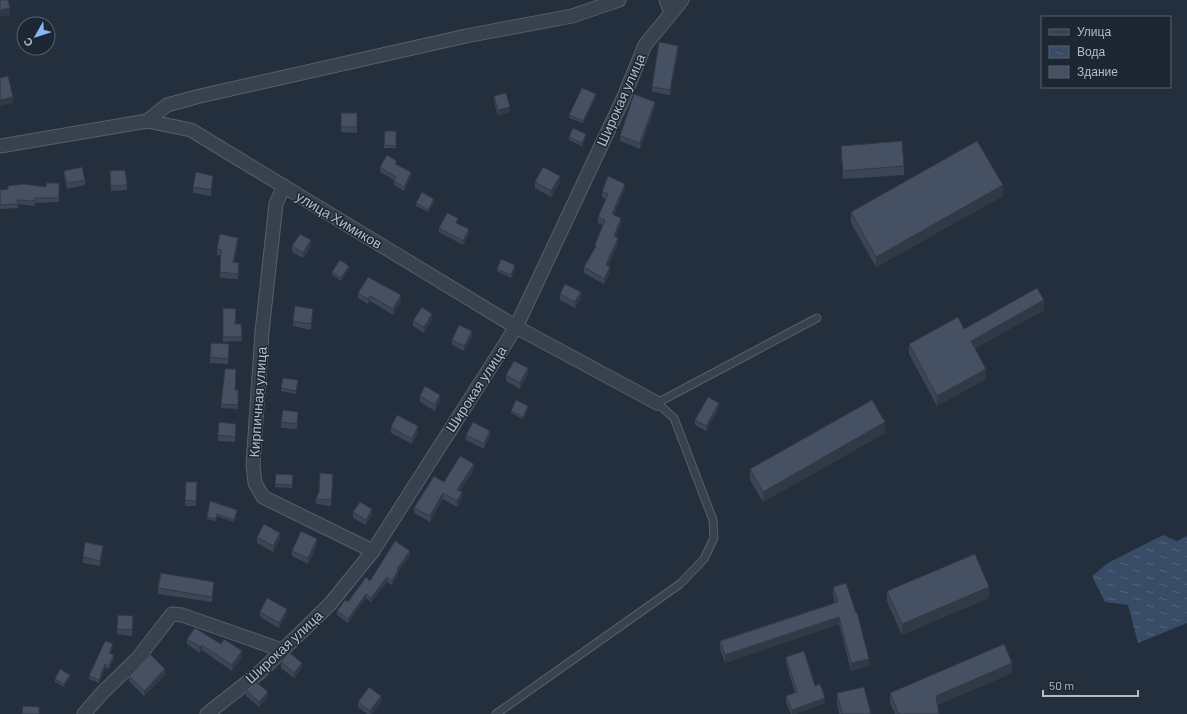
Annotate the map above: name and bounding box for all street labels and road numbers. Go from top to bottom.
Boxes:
street label: Широкая улица [593,51,649,149]
street label: улица Химиков [293,187,385,252]
street label: Широкая улица [441,342,510,435]
street label: Кирпичная улица [245,346,270,458]
street label: Широкая улица [242,606,326,687]

